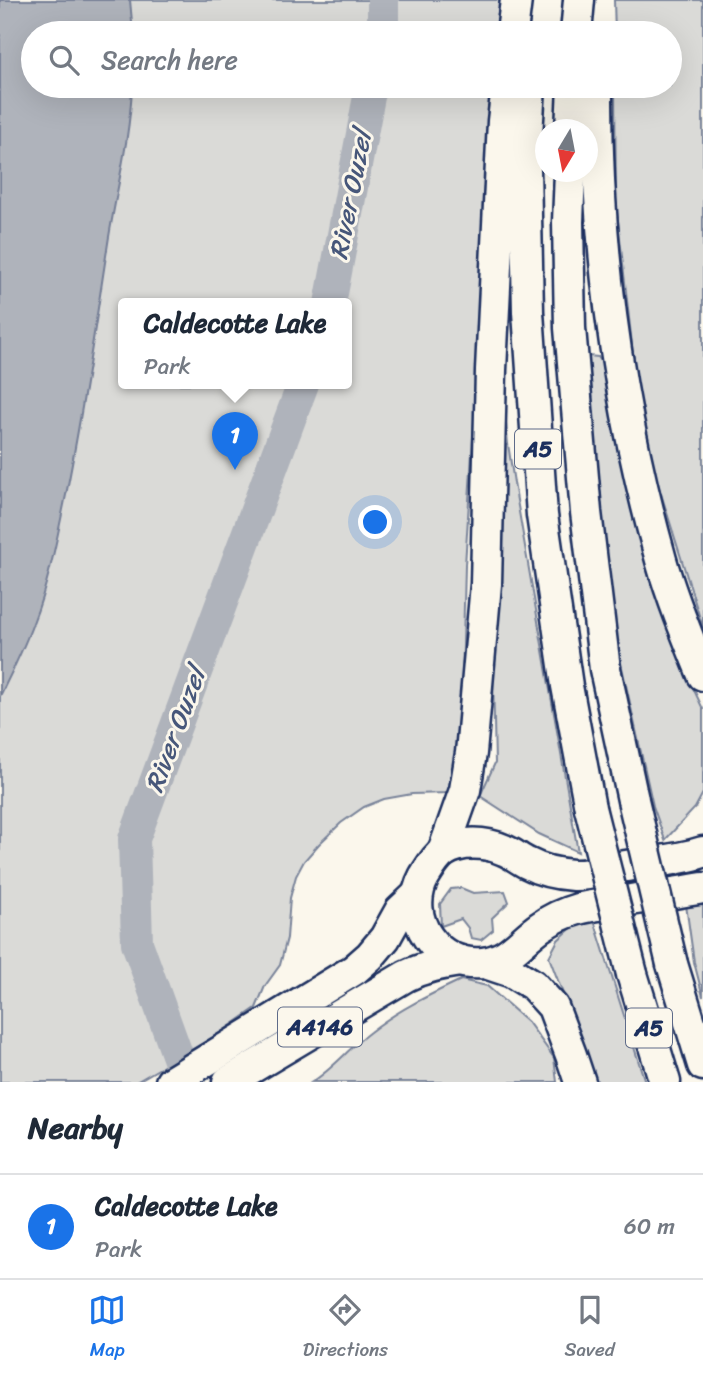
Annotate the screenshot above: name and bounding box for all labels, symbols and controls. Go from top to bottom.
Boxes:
search box [21,21,682,98]
text: Search here [101,37,238,83]
icon: search [45,41,83,79]
north arrow [535,119,598,182]
water label: River Ouzel [315,121,386,263]
popup [118,298,352,389]
text: Caldecotte Lake [144,300,326,346]
text: Park [144,346,191,387]
pin: 1 [212,412,258,470]
road number: A5 [515,430,561,468]
your location [358,505,392,539]
water label: River Ouzel [131,656,221,799]
road number: A4146 [278,1008,362,1046]
road number: A5 [626,1009,672,1048]
text: Nearby [28,1101,123,1155]
text: Caldecotte Lake [95,1183,278,1229]
text: 1 [46,1206,56,1247]
text: 60 m [624,1206,675,1247]
text: Park [95,1229,142,1270]
tab: Map [88,1291,126,1366]
tab: Directions [303,1291,388,1366]
tab: Saved [565,1291,615,1366]

